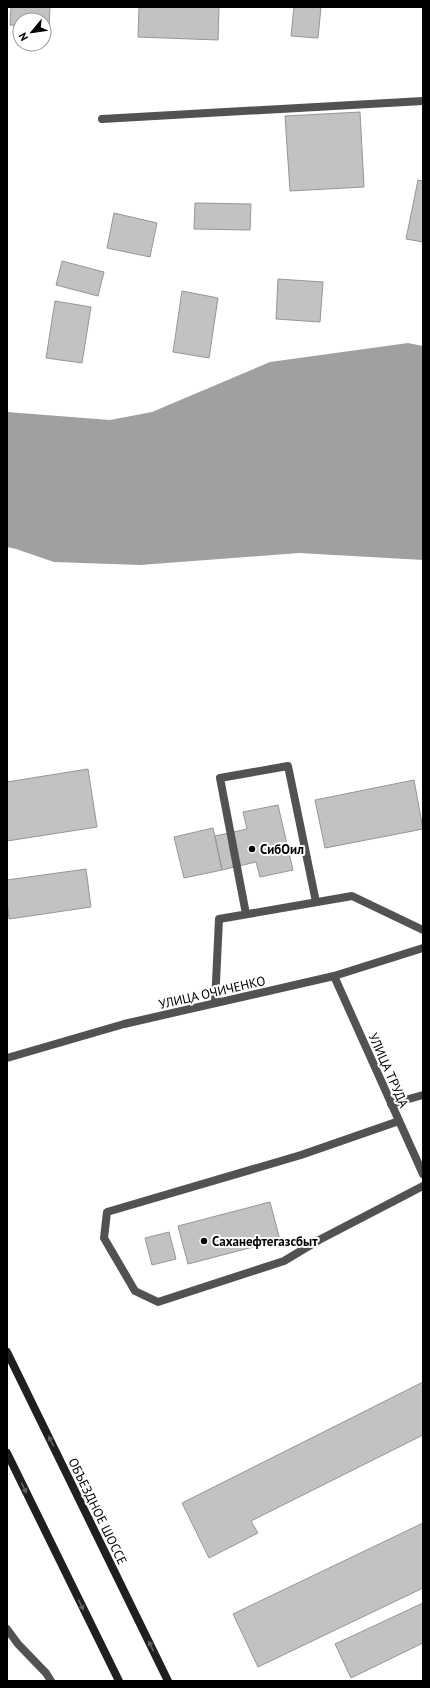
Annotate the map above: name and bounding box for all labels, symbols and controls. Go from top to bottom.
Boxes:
north arrow [12,12,52,52]
text: N [15,30,31,43]
place label: СибОил [260,841,304,858]
marker: СибОил [247,844,257,854]
street label: УЛИЦА ОЧИЧЕНКО [157,972,267,1013]
street label: УЛИЦА ТРУДА [365,1030,413,1111]
place label: Саханефтегазсбыт [212,1233,318,1250]
marker: Саханефтегазсбыт [199,1236,209,1246]
one-way arrow [48,1436,54,1447]
street label: ОБЪЕЗДНОЕ ШОССЕ [64,1455,131,1567]
one-way arrow [21,1482,27,1494]
one-way arrow [78,1599,84,1610]
one-way arrow [148,1640,154,1652]

